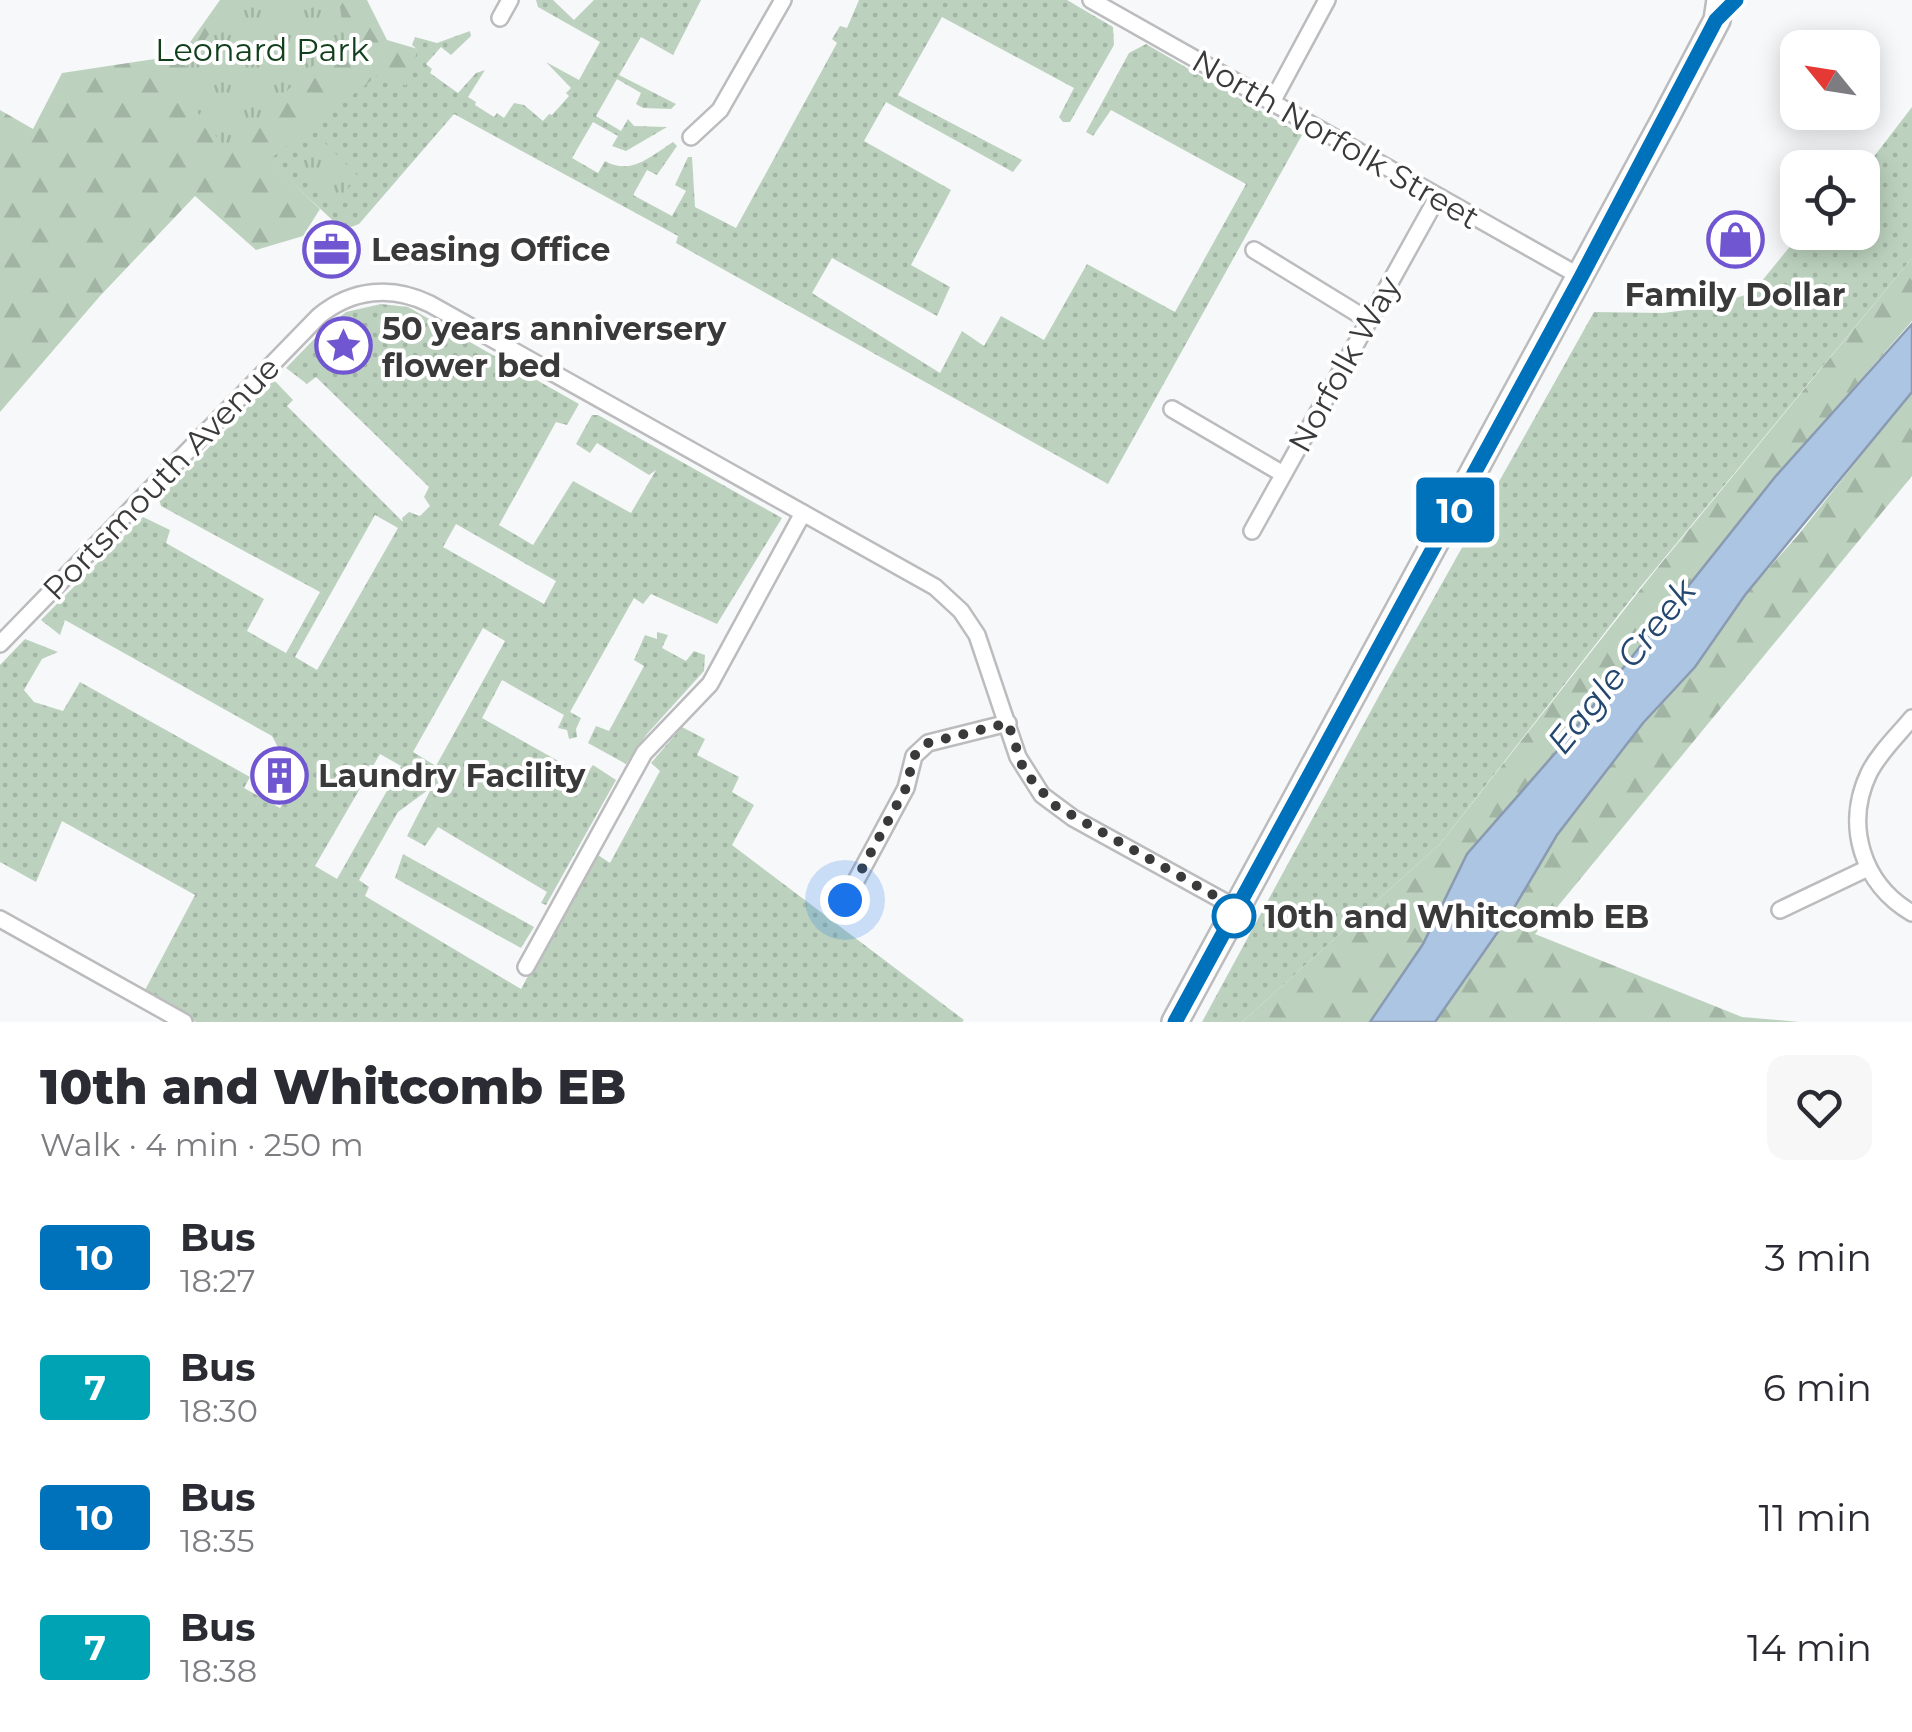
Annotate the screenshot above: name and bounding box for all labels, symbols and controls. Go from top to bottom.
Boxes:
park label: Leonard Park [155,30,369,69]
north arrow [1780,30,1880,130]
map controls [1780,30,1880,250]
street label: North Norfolk Street [1186,41,1486,237]
button: locate [1780,150,1880,250]
shop icon: Family Dollar [1705,210,1765,270]
office icon: Leasing Office [302,219,362,279]
place label: Leasing Office [371,230,610,269]
street label: Norfolk Way [1280,269,1409,459]
place label: Family Dollar [1625,275,1845,314]
place label: 50 years anniversery flower bed [382,309,727,385]
place icon: 50 years anniversery flower bed [313,316,373,376]
street label: Portsmouth Avenue [34,348,288,608]
line badge: 10 [1410,478,1500,542]
text: 10 [1436,489,1474,532]
water label: Eagle Creek [1537,568,1706,762]
building icon: Laundry Facility [249,745,309,805]
place label: Laundry Facility [318,756,586,795]
your location [820,875,870,925]
marker: 10th and Whitcomb EB [1213,895,1255,937]
place label: 10th and Whitcomb EB [1264,897,1649,936]
button: heart [1767,1055,1872,1160]
text: 10th and Whitcomb EB [40,1058,626,1116]
text: Walk · 4 min · 250 m [40,1125,364,1164]
text: Bus [180,1214,255,1261]
text: 3 min [1764,1234,1872,1281]
text: 10 [76,1236,114,1279]
text: 18:27 [180,1261,256,1300]
text: Bus [180,1344,255,1391]
text: 6 min [1763,1364,1872,1411]
text: 7 [84,1366,106,1409]
text: 18:30 [180,1391,258,1430]
text: Bus [180,1474,255,1521]
text: 11 min [1758,1494,1872,1541]
text: 10 [76,1496,114,1539]
text: 18:35 [180,1521,255,1560]
text: Bus [180,1604,255,1651]
text: 14 min [1747,1624,1872,1671]
text: 7 [84,1626,106,1669]
text: 18:38 [180,1651,257,1690]

